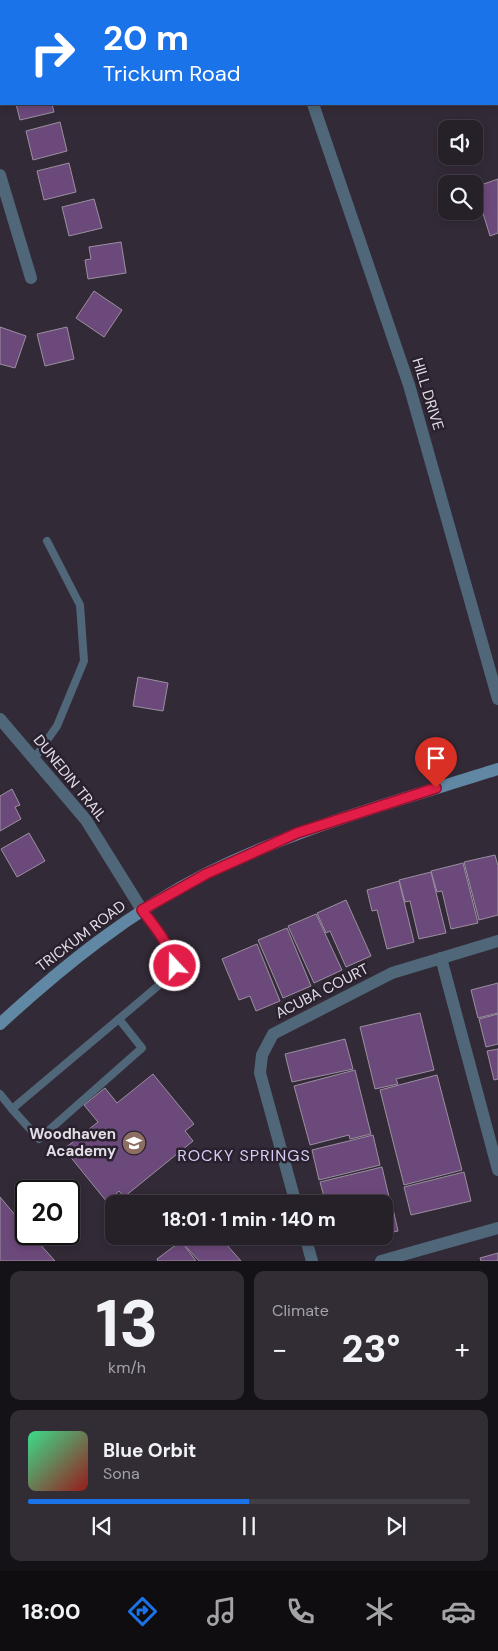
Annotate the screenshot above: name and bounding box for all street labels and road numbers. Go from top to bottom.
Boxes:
street label: HILL DRIVE [408,355,448,433]
street label: DUNEDIN TRAIL [29,731,111,826]
street label: TRICKUM ROAD [32,896,130,976]
street label: ACUBA COURT [272,959,372,1023]

